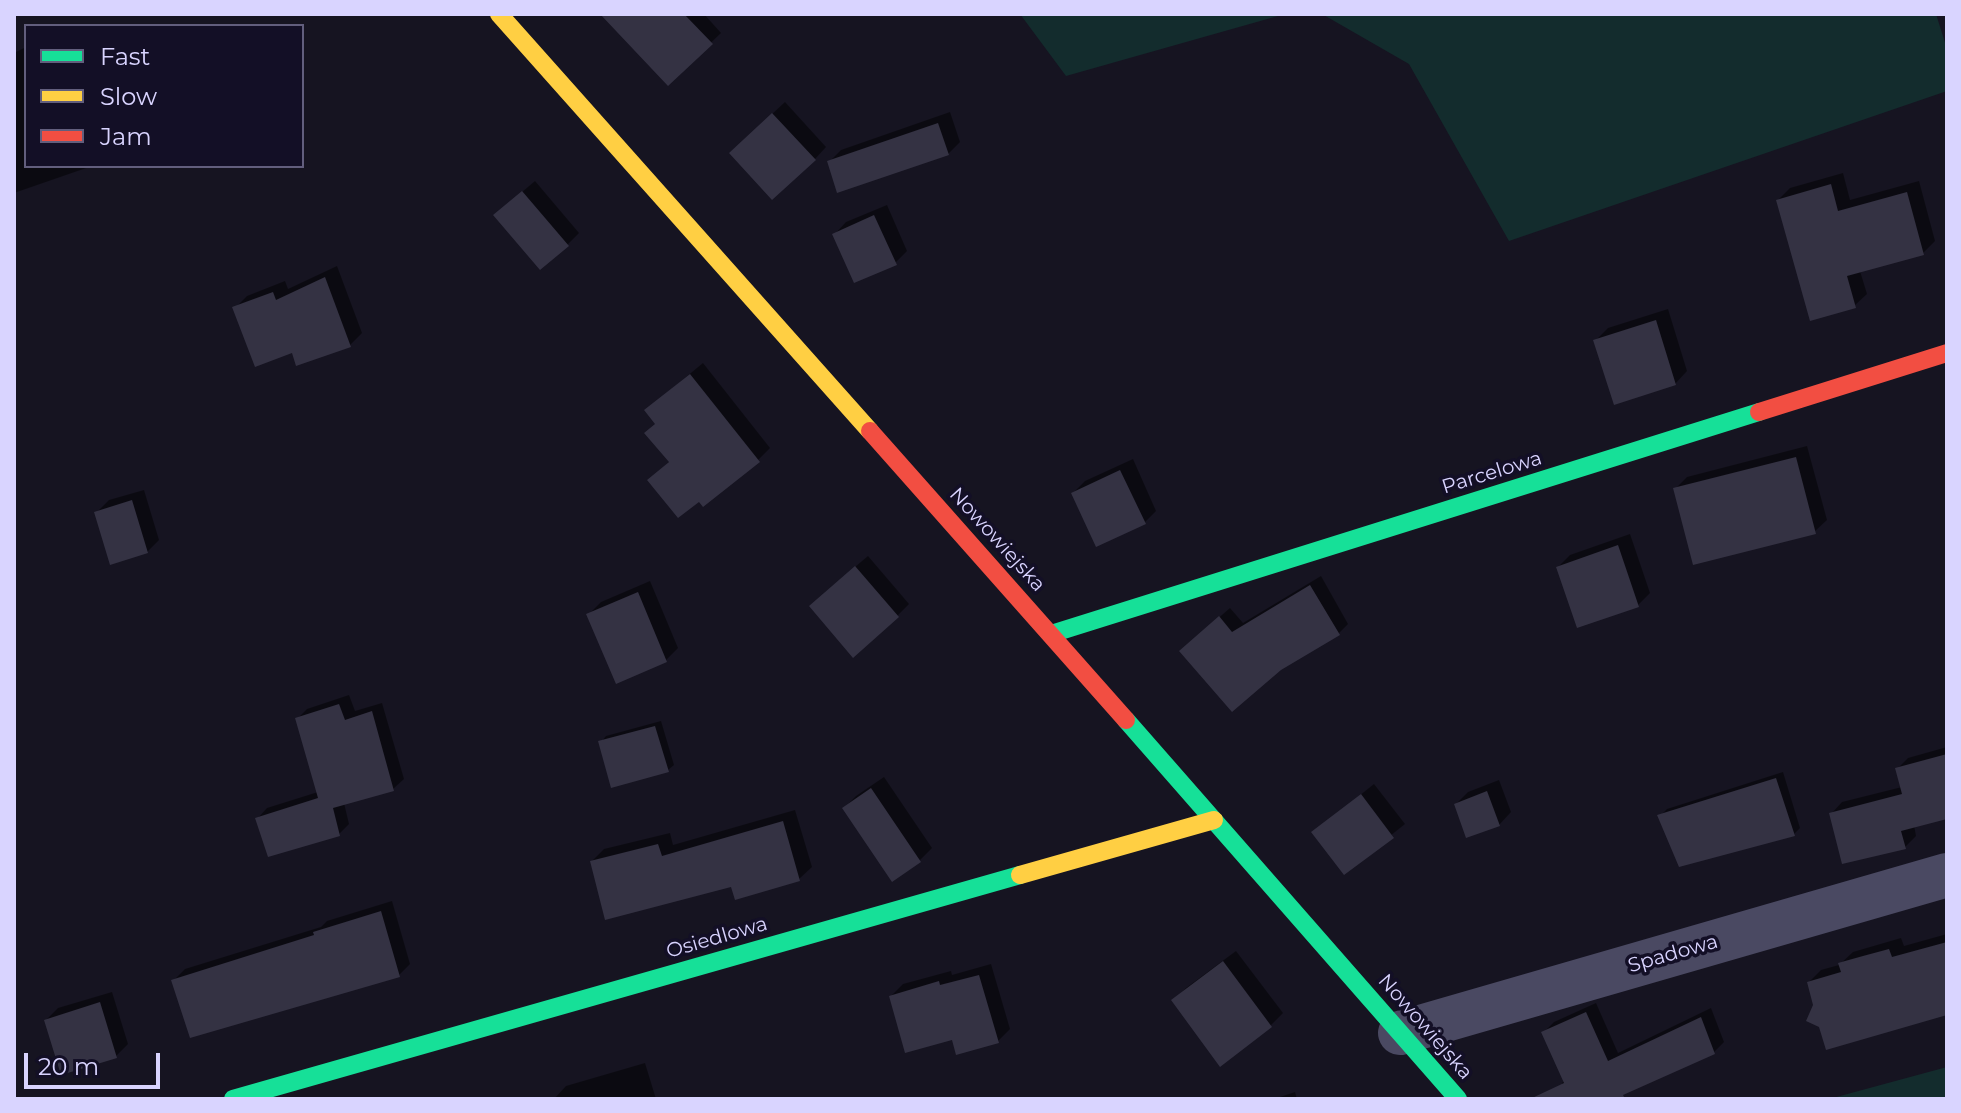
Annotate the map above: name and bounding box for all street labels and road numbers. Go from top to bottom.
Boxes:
street label: Parcelowa [1439,446,1545,500]
street label: Nowowiejska [944,483,1050,597]
street label: Osiedlowa [664,912,770,964]
street label: Spadowa [1625,930,1721,978]
street label: Nowowiejska [1373,969,1477,1085]

